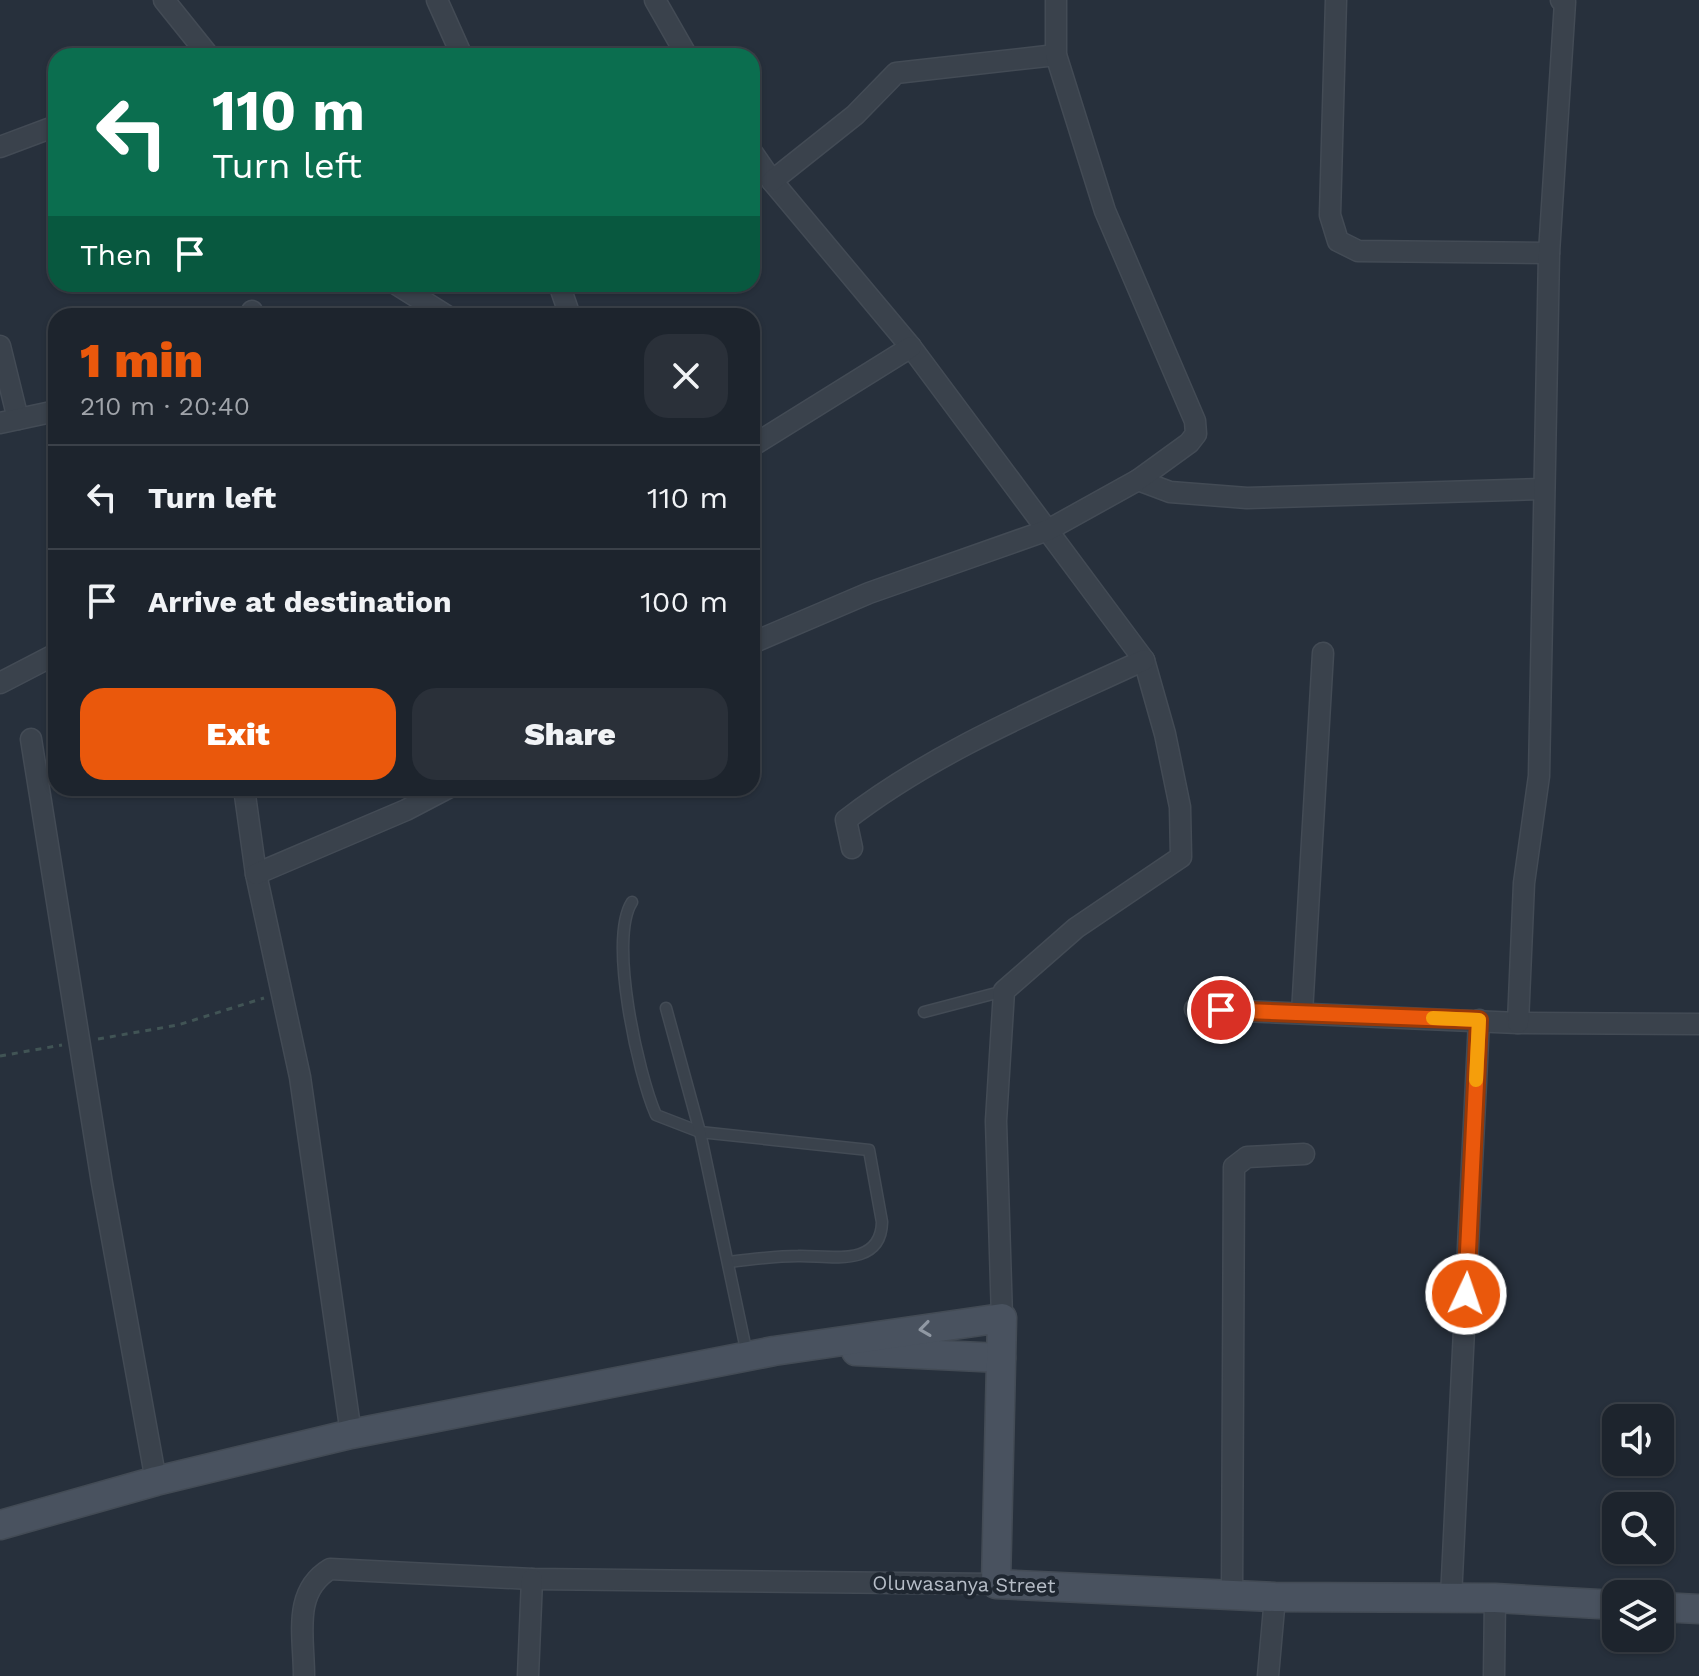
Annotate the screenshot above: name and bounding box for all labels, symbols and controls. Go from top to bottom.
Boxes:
text: 110 m [212,78,365,144]
icon: left [80,80,184,184]
text: Turn left [212,145,362,187]
icon: arrive [168,232,212,276]
text: Then [80,237,152,272]
text: 1 min [80,332,203,389]
button: close [644,334,728,418]
text: 210 m · 20:40 [80,391,250,421]
icon: left [80,475,124,519]
text: Turn left [148,480,276,515]
text: 110 m [647,480,728,515]
icon: arrive [80,579,124,623]
text: Arrive at destination [148,584,452,619]
text: 100 m [640,584,728,619]
button: Exit [80,688,396,780]
button: Share [412,688,728,780]
pin [1187,976,1255,1044]
icon: arrive [1199,988,1243,1032]
position arrow [1424,1252,1508,1336]
one-way arrow [918,1320,932,1337]
map controls [1602,1404,1674,1652]
button: sound [1602,1404,1674,1476]
button: search [1602,1492,1674,1564]
street label: Oluwasanya Street [872,1570,1056,1598]
button: layers [1602,1580,1674,1652]

